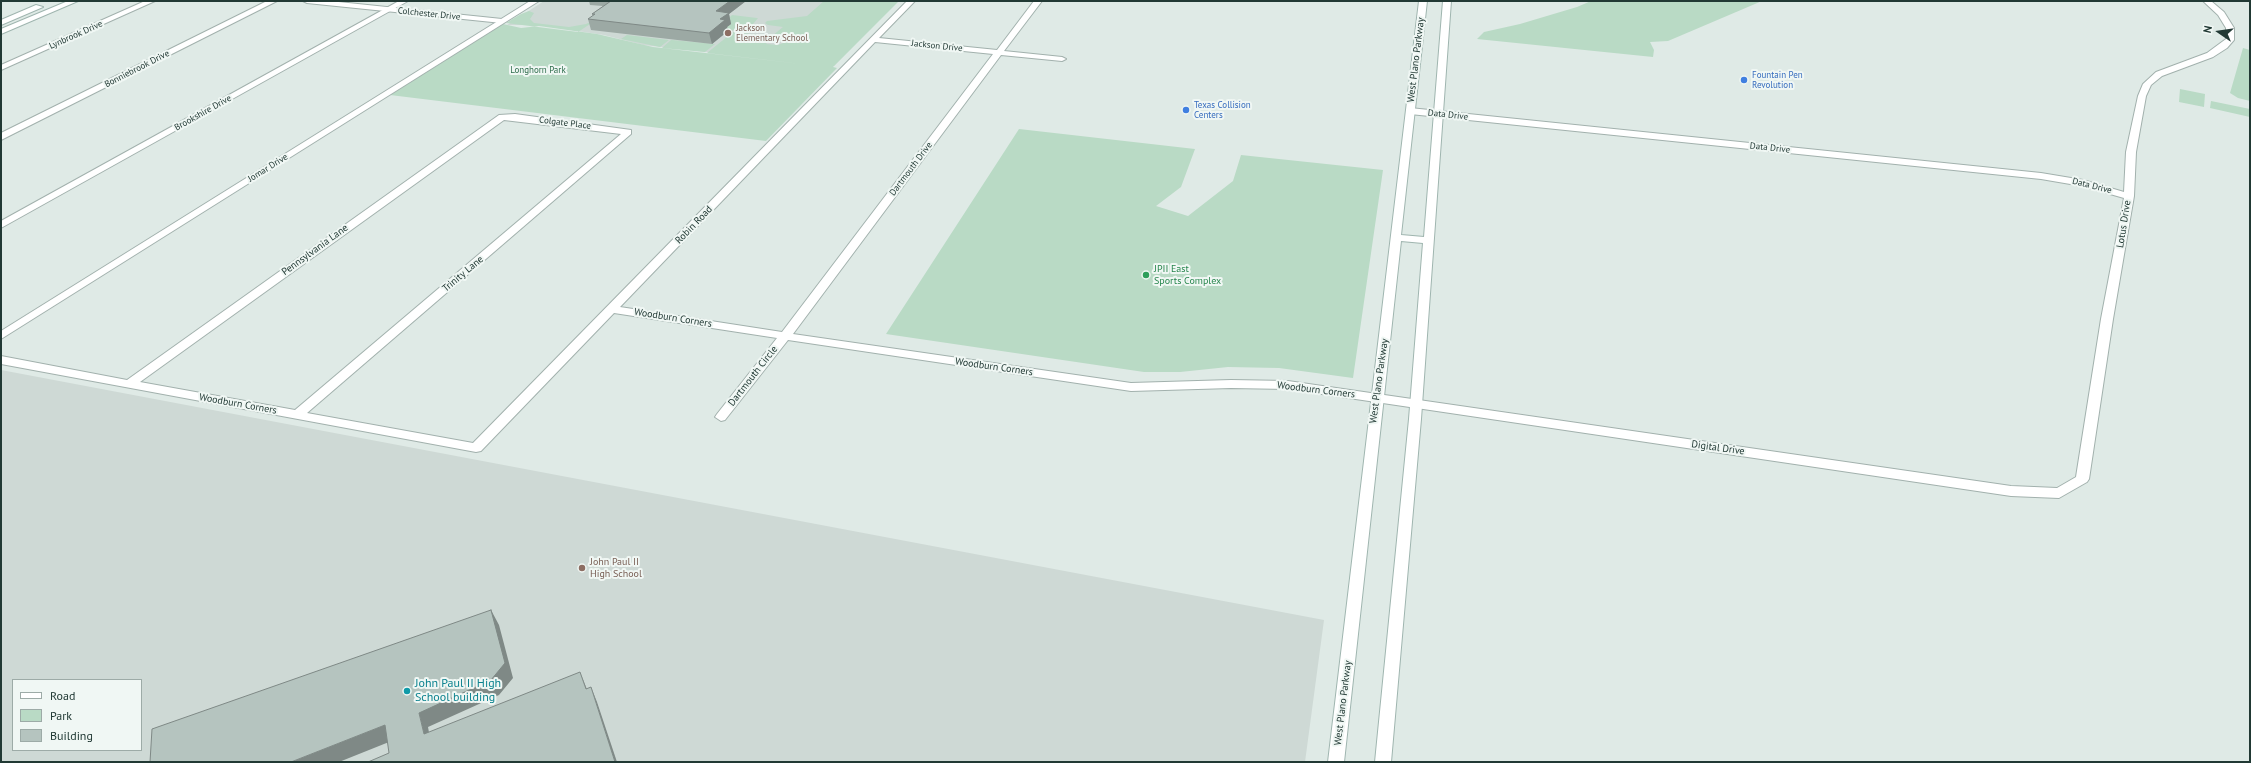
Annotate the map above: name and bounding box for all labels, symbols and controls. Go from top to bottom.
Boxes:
street label: Colchester Drive [397,5,461,23]
north arrow [2199,12,2239,52]
street label: West Plano Parkway [1405,17,1427,103]
street label: Lynbrook Drive [48,18,104,52]
place label: Jackson Elementary School [736,23,808,44]
text: N [2200,24,2215,34]
marker: Jackson Elementary School [723,28,733,38]
street label: Jackson Drive [911,38,963,54]
street label: Bonniebrook Drive [103,48,171,90]
park label: Longhorn Park [510,65,566,75]
place label: Fountain Pen Revolution [1752,70,1803,91]
marker: Fountain Pen Revolution [1739,75,1749,85]
street label: Brookshire Drive [173,93,233,133]
place label: Texas Collision Centers [1194,100,1251,121]
marker: Texas Collision Centers [1181,105,1191,115]
street label: Data Drive [1427,108,1469,122]
street label: Colgate Place [539,114,591,132]
street label: Dartmouth Drive [887,140,935,198]
street label: Data Drive [1749,141,1791,155]
street label: Jomar Drive [246,152,290,184]
street label: Data Drive [2071,176,2113,196]
street label: Lotus Drive [2114,199,2134,249]
street label: Robin Road [673,203,715,247]
street label: Pennsylvania Lane [279,222,351,278]
street label: Trinity Lane [440,253,486,295]
place label: JPII East Sports Complex [1154,263,1221,286]
marker: JPII East Sports Complex [1141,270,1151,280]
street label: Woodburn Corners [633,306,713,330]
street label: West Plano Parkway [1367,338,1391,424]
street label: Dartmouth Circle [726,343,780,409]
street label: Woodburn Corners [954,356,1034,378]
street label: Woodburn Corners [1276,379,1356,401]
street label: Woodburn Corners [198,391,278,417]
street label: Digital Drive [1691,438,1745,458]
place label: John Paul II High School [590,556,642,580]
marker: John Paul II High School [577,563,587,573]
street label: West Plano Parkway [1332,660,1354,746]
place label: John Paul II High School building [415,677,501,705]
legend [12,679,142,751]
marker: John Paul II High School building [402,686,412,696]
text: Road [50,688,75,703]
text: Park [50,708,72,723]
text: Building [50,728,93,743]

